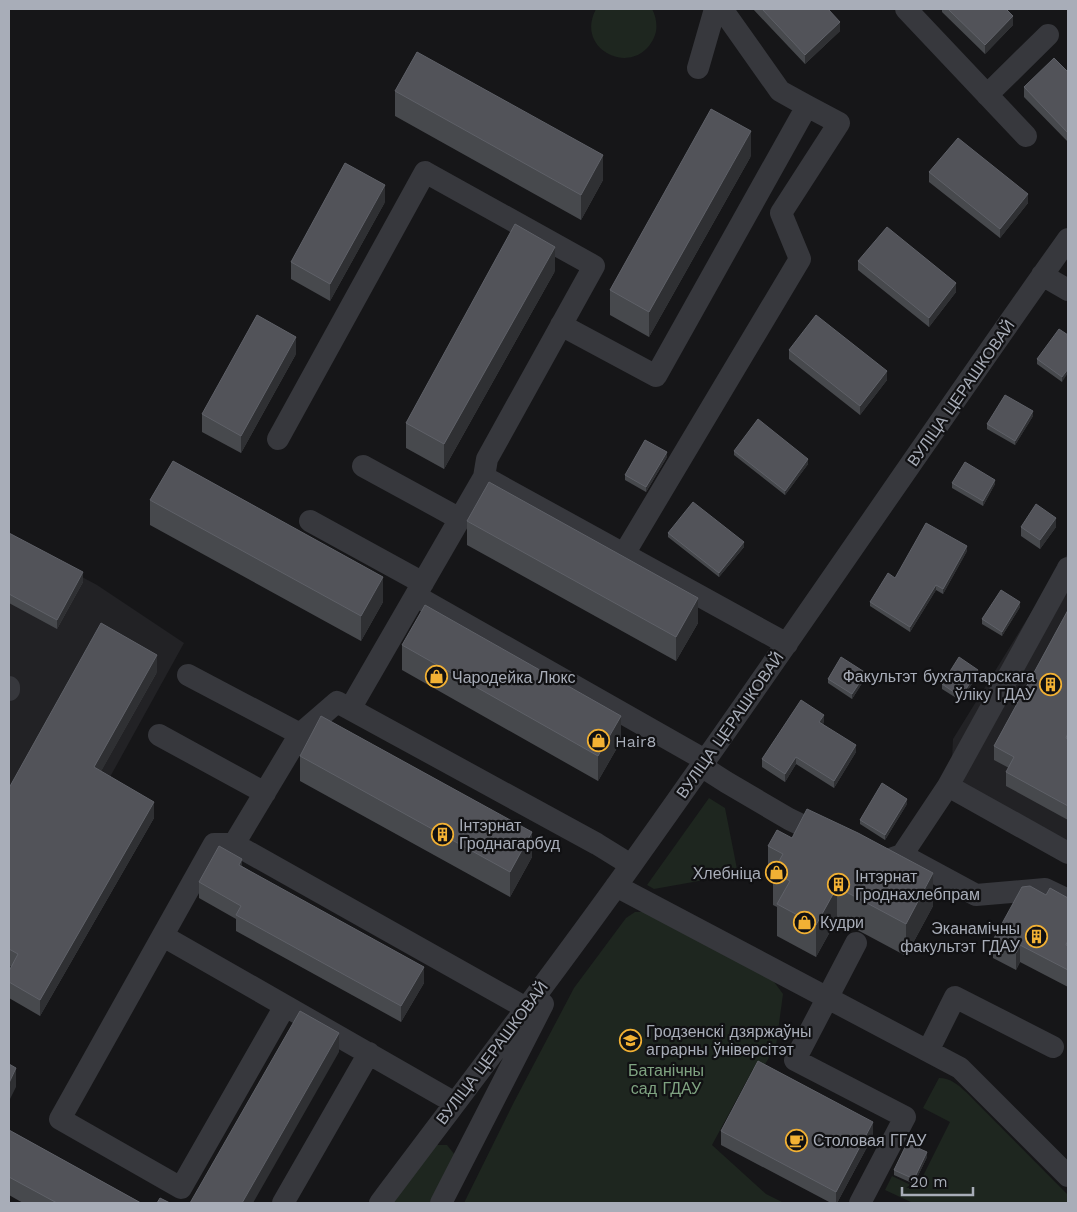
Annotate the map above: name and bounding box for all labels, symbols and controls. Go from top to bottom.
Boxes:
street label: ВУЛІЦА ЦЕРАШКОВАЙ [903,316,1019,470]
street label: ВУЛІЦА ЦЕРАШКОВАЙ [672,648,788,802]
shop icon: Чародейка Люкс [424,665,448,689]
place label: Факультэт бухгалтарскага ўліку ГДАУ [843,667,1036,704]
place label: Чародейка Люкс [452,668,576,687]
building icon: Факультэт бухгалтарскага ўліку ГДАУ [1039,673,1063,697]
shop icon: Hair8 [587,729,611,753]
place label: Hair8 [615,732,656,751]
place label: Інтэрнат Гроднагарбуд [459,816,561,853]
building icon: Інтэрнат Гроднагарбуд [431,822,455,846]
shop icon: Хлебніца [765,861,789,885]
place label: Хлебніца [693,864,761,883]
place label: Інтэрнат Гроднахлебпрам [855,867,980,904]
building icon: Інтэрнат Гроднахлебпрам [827,873,851,897]
shop icon: Кудри [792,910,816,934]
place label: Кудри [820,913,864,932]
place label: Эканамічны факультэт ГДАУ [900,919,1021,956]
building icon: Эканамічны факультэт ГДАУ [1024,925,1048,949]
street label: ВУЛІЦА ЦЕРАШКОВАЙ [432,978,552,1128]
place label: Гродзенскі дзяржаўны аграрны ўніверсітэт [646,1022,812,1059]
school or university icon: Гродзенскі дзяржаўны аграрны ўніверсітэт [618,1028,642,1052]
park label: Батанічны сад ГДАУ [628,1061,704,1098]
cafe icon: Столовая ГГАУ [785,1128,809,1152]
place label: Столовая ГГАУ [813,1131,927,1150]
scale bar [902,1164,973,1196]
text: 20 m [910,1173,948,1191]

